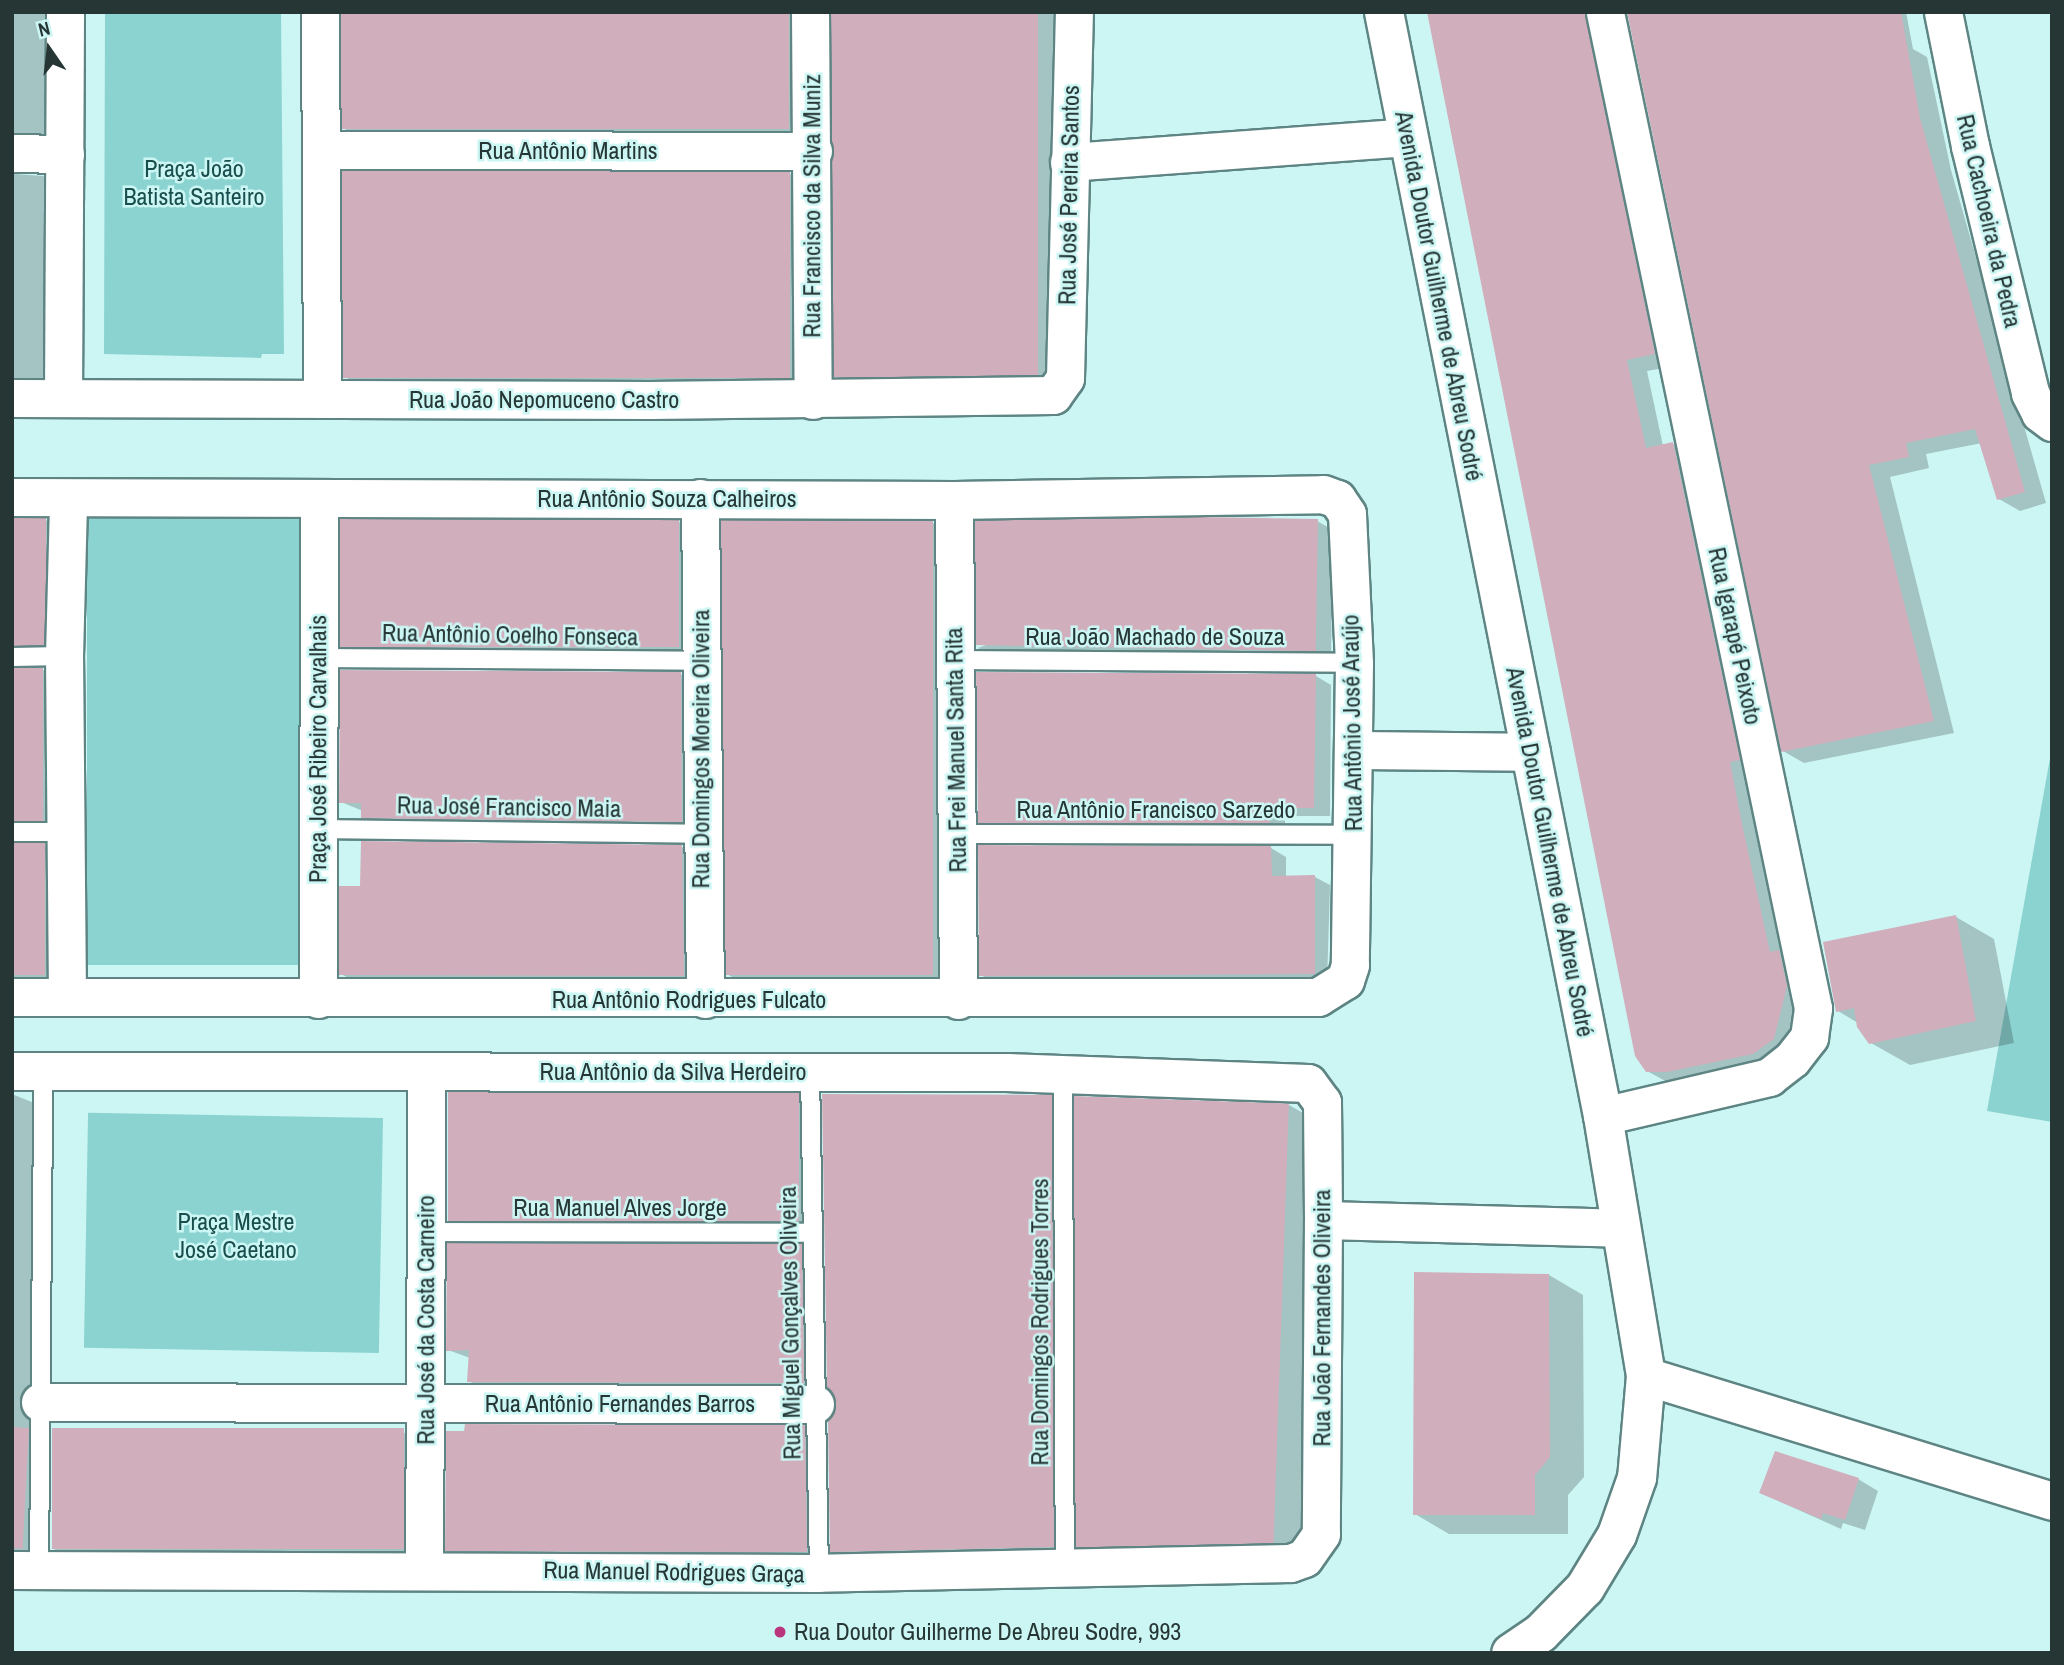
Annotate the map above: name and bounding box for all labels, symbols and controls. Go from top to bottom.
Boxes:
north arrow [14,14,84,84]
text: N [35,15,53,43]
street label: Rua Francisco da Silva Muniz [798,74,826,338]
street label: Rua José Pereira Santos [1053,85,1085,305]
street label: Avenida Doutor Guilherme de Abreu Sodré [1389,108,1489,484]
street label: Rua Cachoeira da Pedra [1950,112,2028,330]
street label: Rua Antônio Martins [478,137,658,165]
park label: Praça João Batista Santeiro [123,155,265,211]
street label: Rua João Nepomuceno Castro [409,386,679,414]
street label: Rua Antônio Souza Calheiros [537,485,797,513]
street label: Rua Igarapé Peixoto [1702,545,1768,727]
street label: Rua Domingos Moreira Oliveira [687,610,715,888]
street label: Rua Antônio José Araújo [1336,613,1368,833]
street label: Praça José Ribeiro Carvalhais [304,615,332,883]
street label: Rua Antônio Coelho Fonseca [381,618,639,652]
street label: Rua João Machado de Souza [1025,623,1285,651]
street label: Rua Frei Manuel Santa Rita [939,627,973,873]
street label: Avenida Doutor Guilherme de Abreu Sodré [1500,664,1600,1040]
street label: Rua José Francisco Maia [397,791,621,823]
street label: Rua Antônio Francisco Sarzedo [1016,796,1296,824]
street label: Rua Antônio Rodrigues Fulcato [551,986,827,1014]
street label: Rua Antônio da Silva Herdeiro [539,1058,807,1086]
street label: Rua Domingos Rodrigues Torres [1026,1178,1054,1466]
street label: Rua Miguel Gonçalves Oliveira [773,1186,807,1460]
street label: Rua João Fernandes Oliveira [1308,1189,1336,1447]
street label: Rua Manuel Alves Jorge [513,1194,727,1222]
street label: Rua José da Costa Carneiro [412,1195,440,1445]
park label: Praça Mestre José Caetano [175,1208,297,1264]
street label: Rua Antônio Fernandes Barros [484,1390,756,1418]
street label: Rua Manuel Rodrigues Graça [543,1555,805,1589]
place label: Rua Doutor Guilherme De Abreu Sodre, 993 [794,1618,1182,1646]
marker: Rua Doutor Guilherme De Abreu Sodre, 993 [772,1624,788,1640]

